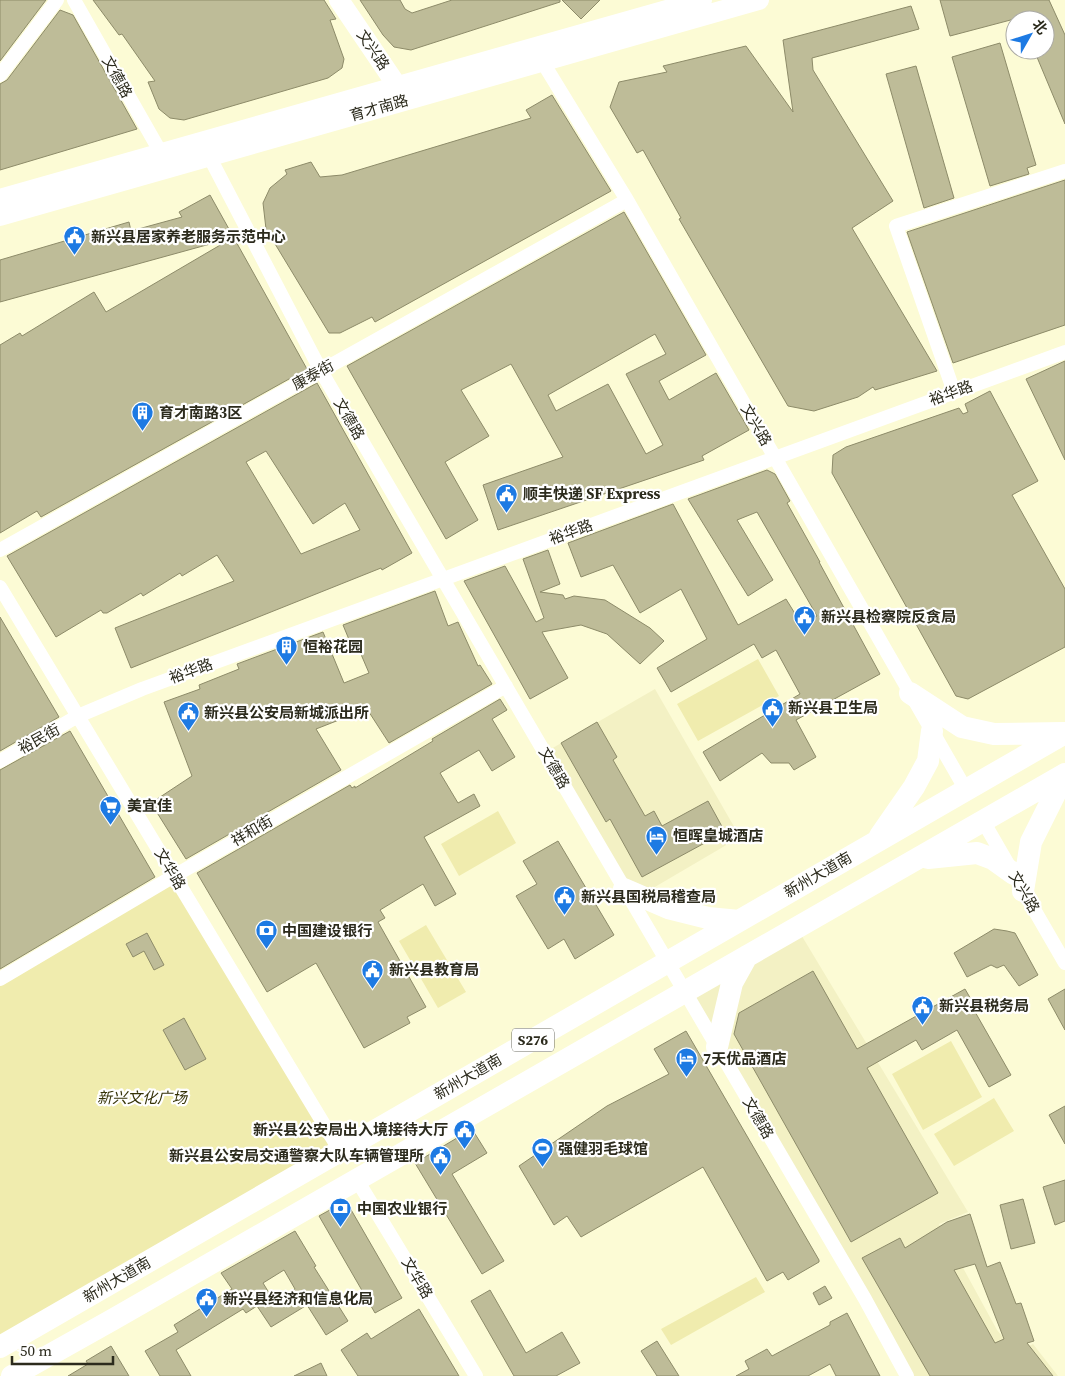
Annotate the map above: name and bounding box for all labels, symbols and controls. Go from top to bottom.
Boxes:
north arrow [1005,10,1055,60]
text: 北 [1028,15,1052,39]
street label: 文兴路 [352,25,395,74]
street label: 文德路 [97,52,138,102]
street label: 育才南路 [347,89,411,126]
public building icon: 新兴县居家养老服务示范中心 [63,225,87,256]
place label: 新兴县居家养老服务示范中心 [91,226,286,247]
street label: 康泰街 [288,354,338,395]
street label: 裕华路 [926,375,976,410]
street label: 文德路 [329,394,370,443]
street label: 文兴路 [736,400,777,449]
building icon: 育才南路3区 [131,401,155,432]
place label: 育才南路3区 [159,402,242,423]
public building icon: 顺丰快递 SF Express [495,482,519,513]
place label: 顺丰快递 SF Express [523,483,661,504]
street label: 裕华路 [546,514,596,549]
public building icon: 新兴县检察院反贪局 [793,605,817,636]
place label: 新兴县检察院反贪局 [821,606,956,627]
building icon: 恒裕花园 [275,635,299,666]
place label: 恒裕花园 [303,636,363,657]
street label: 裕华路 [166,653,216,688]
public building icon: 新兴县卫生局 [760,696,784,727]
place label: 新兴县卫生局 [788,697,878,718]
public building icon: 新兴县公安局新城派出所 [176,701,200,732]
place label: 新兴县公安局新城派出所 [204,702,369,723]
street label: 裕民街 [14,718,64,759]
street label: 文德路 [534,743,575,792]
supermarket icon: 美宜佳 [99,794,123,825]
place label: 美宜佳 [127,795,172,816]
street label: 祥和街 [227,810,276,851]
hotel icon: 恒晖皇城酒店 [645,824,669,855]
place label: 恒晖皇城酒店 [673,825,763,846]
street label: 文华路 [150,844,191,893]
street label: 新州大道南 [780,847,855,902]
street label: 文兴路 [1004,867,1045,916]
public building icon: 新兴县国税局稽查局 [553,885,577,916]
place label: 新兴县国税局稽查局 [581,886,716,907]
bank icon: 中国建设银行 [254,919,278,950]
place label: 中国建设银行 [282,920,372,941]
public building icon: 新兴县教育局 [361,958,385,989]
place label: 新兴县教育局 [389,959,479,980]
public building icon: 新兴县税务局 [911,994,935,1025]
place label: 新兴县税务局 [939,995,1029,1016]
road number: S276 [512,1028,554,1052]
hotel icon: 7天优品酒店 [675,1047,699,1078]
place label: 7天优品酒店 [703,1048,786,1069]
street label: 新州大道南 [430,1049,505,1104]
park label: 新兴文化广场 [97,1087,189,1108]
street label: 文德路 [738,1093,779,1142]
public building icon: 新兴县公安局出入境接待大厅 [452,1118,476,1149]
place label: 新兴县公安局出入境接待大厅 [253,1119,448,1140]
sports icon: 强健羽毛球馆 [530,1137,554,1168]
place label: 强健羽毛球馆 [558,1138,648,1159]
public building icon: 新兴县公安局交通警察大队车辆管理所 [428,1144,452,1175]
place label: 新兴县公安局交通警察大队车辆管理所 [169,1145,424,1166]
bank icon: 中国农业银行 [329,1197,353,1228]
place label: 中国农业银行 [357,1198,447,1219]
street label: 新州大道南 [79,1252,154,1307]
street label: 文华路 [397,1253,438,1302]
public building icon: 新兴县经济和信息化局 [195,1287,219,1318]
place label: 新兴县经济和信息化局 [223,1288,373,1309]
scale bar [12,1334,114,1366]
text: 50 m [20,1340,52,1361]

